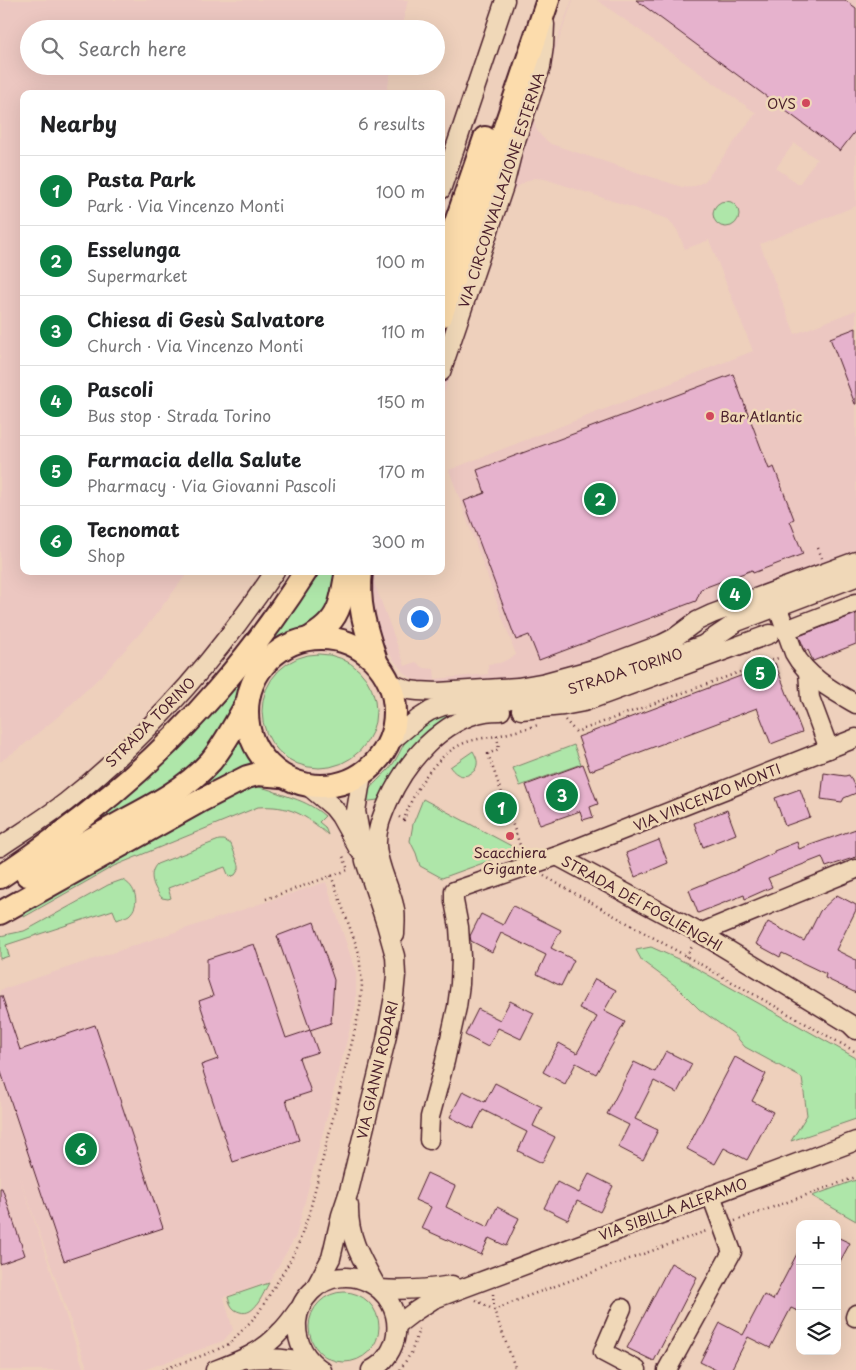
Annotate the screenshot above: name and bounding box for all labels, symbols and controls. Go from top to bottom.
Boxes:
search box [20,20,445,75]
icon: search [38,34,66,62]
text: Search here [78,34,187,62]
street label: VIA CIRCONVALLAZIONE ESTERNA [453,69,549,311]
place label: OVS [767,93,796,114]
marker: OVS [800,97,812,109]
text: Nearby [40,107,117,139]
text: 6 results [358,111,425,135]
text: Pasta Park [87,165,196,193]
text: 1 [52,179,60,203]
text: 100 m [376,179,425,203]
text: Park · Via Vincenzo Monti [87,193,284,217]
text: Esselunga [87,235,181,263]
text: 2 [50,249,62,273]
text: 100 m [376,249,425,273]
text: Supermarket [87,263,187,287]
text: Chiesa di Gesù Salvatore [87,305,325,333]
text: 3 [51,319,61,343]
text: 110 m [382,319,425,343]
text: Church · Via Vincenzo Monti [87,333,303,357]
text: Pascoli [87,375,153,403]
text: 4 [51,389,61,413]
text: 150 m [377,389,425,413]
text: Bus stop · Strada Torino [87,403,271,427]
place label: Bar Atlantic [720,406,802,427]
marker: Bar Atlantic [704,410,716,422]
text: Farmacia della Salute [87,445,301,473]
text: 5 [51,459,61,483]
text: 170 m [379,459,425,483]
text: Pharmacy · Via Giovanni Pascoli [87,473,336,497]
pin: 2 [584,480,616,518]
text: Tecnomat [87,515,180,543]
text: 6 [50,529,62,553]
text: 300 m [371,529,425,553]
text: Shop [87,543,125,567]
pin: 4 [719,575,751,613]
your location [407,606,433,632]
street label: STRADA TORINO [565,642,685,700]
pin: 5 [744,654,776,692]
street label: STRADA TORINO [100,672,200,772]
street label: VIA VINCENZO MONTI [630,758,784,836]
pin: 3 [546,776,578,814]
pin: 1 [485,789,517,827]
marker: Scacchiera Gigante [504,830,516,842]
place label: Scacchiera Gigante [473,842,547,879]
street label: STRADA DEI FOGLIENGHI [558,850,726,956]
street label: VIA GIANNI RODARI [351,999,403,1141]
pin: 6 [65,1130,97,1168]
street label: VIA SIBILLA ALERAMO [596,1172,750,1246]
map controls [796,1220,841,1355]
button: + [796,1220,841,1265]
button: − [796,1265,841,1310]
button: layers [796,1310,841,1355]

